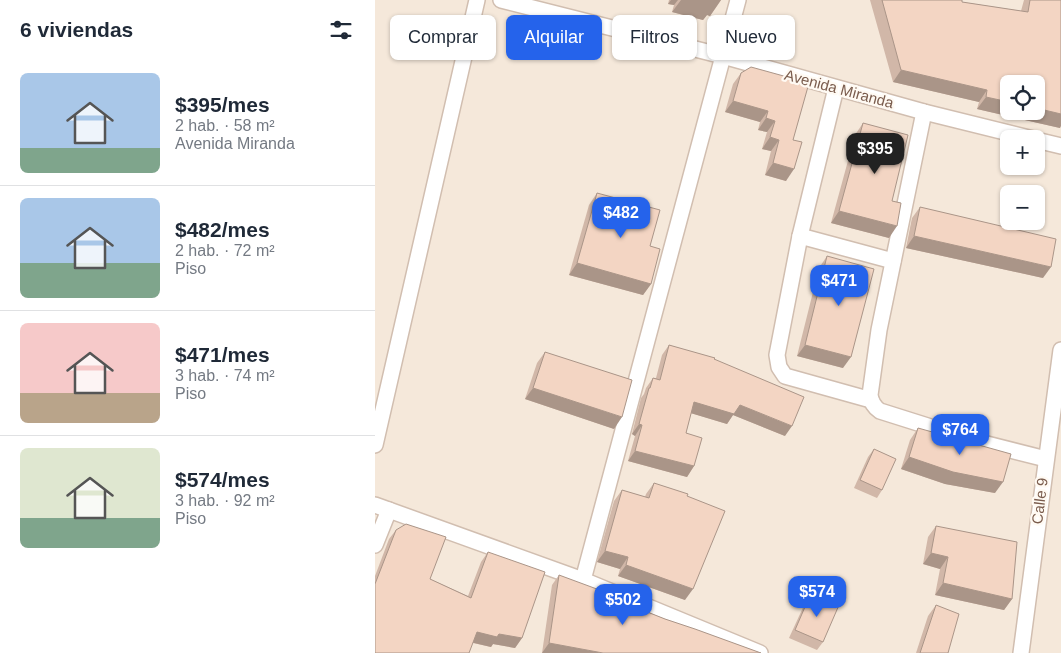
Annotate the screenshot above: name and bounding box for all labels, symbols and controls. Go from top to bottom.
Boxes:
chip: Comprar [390,15,496,60]
chip: Alquilar [506,15,602,60]
chip: Filtros [612,15,697,60]
chip: Nuevo [707,15,795,60]
icon: filters [327,16,355,44]
text: 6 viviendas [20,18,133,41]
street label: Avenida Miranda [783,66,896,111]
map controls [1000,75,1045,230]
button: locate [1000,75,1045,120]
icon: home [60,93,120,153]
text: $395/mes [175,93,270,116]
text: 2 hab. · 58 m² [175,117,275,134]
button: + [1000,130,1045,175]
pin: $395 [845,132,905,175]
text: Avenida Miranda [175,135,295,152]
text: $395 [857,140,893,157]
button: − [1000,185,1045,230]
pin: $482 [591,196,651,239]
text: $482 [603,204,639,221]
icon: home [60,218,120,278]
text: $482/mes [175,218,270,241]
text: 2 hab. · 72 m² [175,242,275,259]
text: Piso [175,260,206,277]
pin: $471 [809,264,869,307]
text: $471 [821,272,857,289]
icon: home [60,343,120,403]
text: $471/mes [175,343,270,366]
text: 3 hab. · 74 m² [175,367,275,384]
text: Piso [175,385,206,402]
pin: $764 [930,414,990,456]
text: $764 [942,421,978,438]
icon: home [60,468,120,528]
text: $574/mes [175,468,270,491]
street label: Calle 9 [1028,477,1051,525]
text: 3 hab. · 92 m² [175,492,275,509]
text: Piso [175,510,206,527]
pin: $574 [787,576,847,618]
text: $574 [799,583,835,600]
pin: $502 [593,584,653,626]
text: $502 [605,591,641,608]

